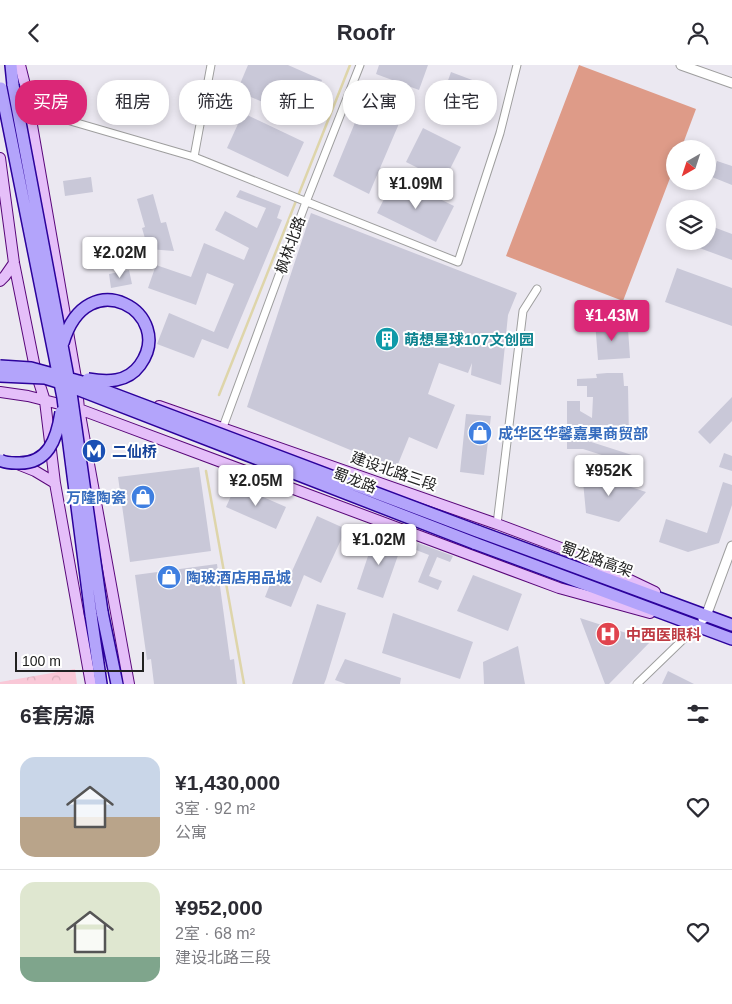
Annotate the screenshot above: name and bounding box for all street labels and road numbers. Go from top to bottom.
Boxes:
street label: 枫林北路 [272,214,308,276]
street label: 建设北路三段 [349,448,439,494]
street label: 蜀龙路 [331,464,379,496]
street label: 蜀龙路高架 [559,538,635,580]

